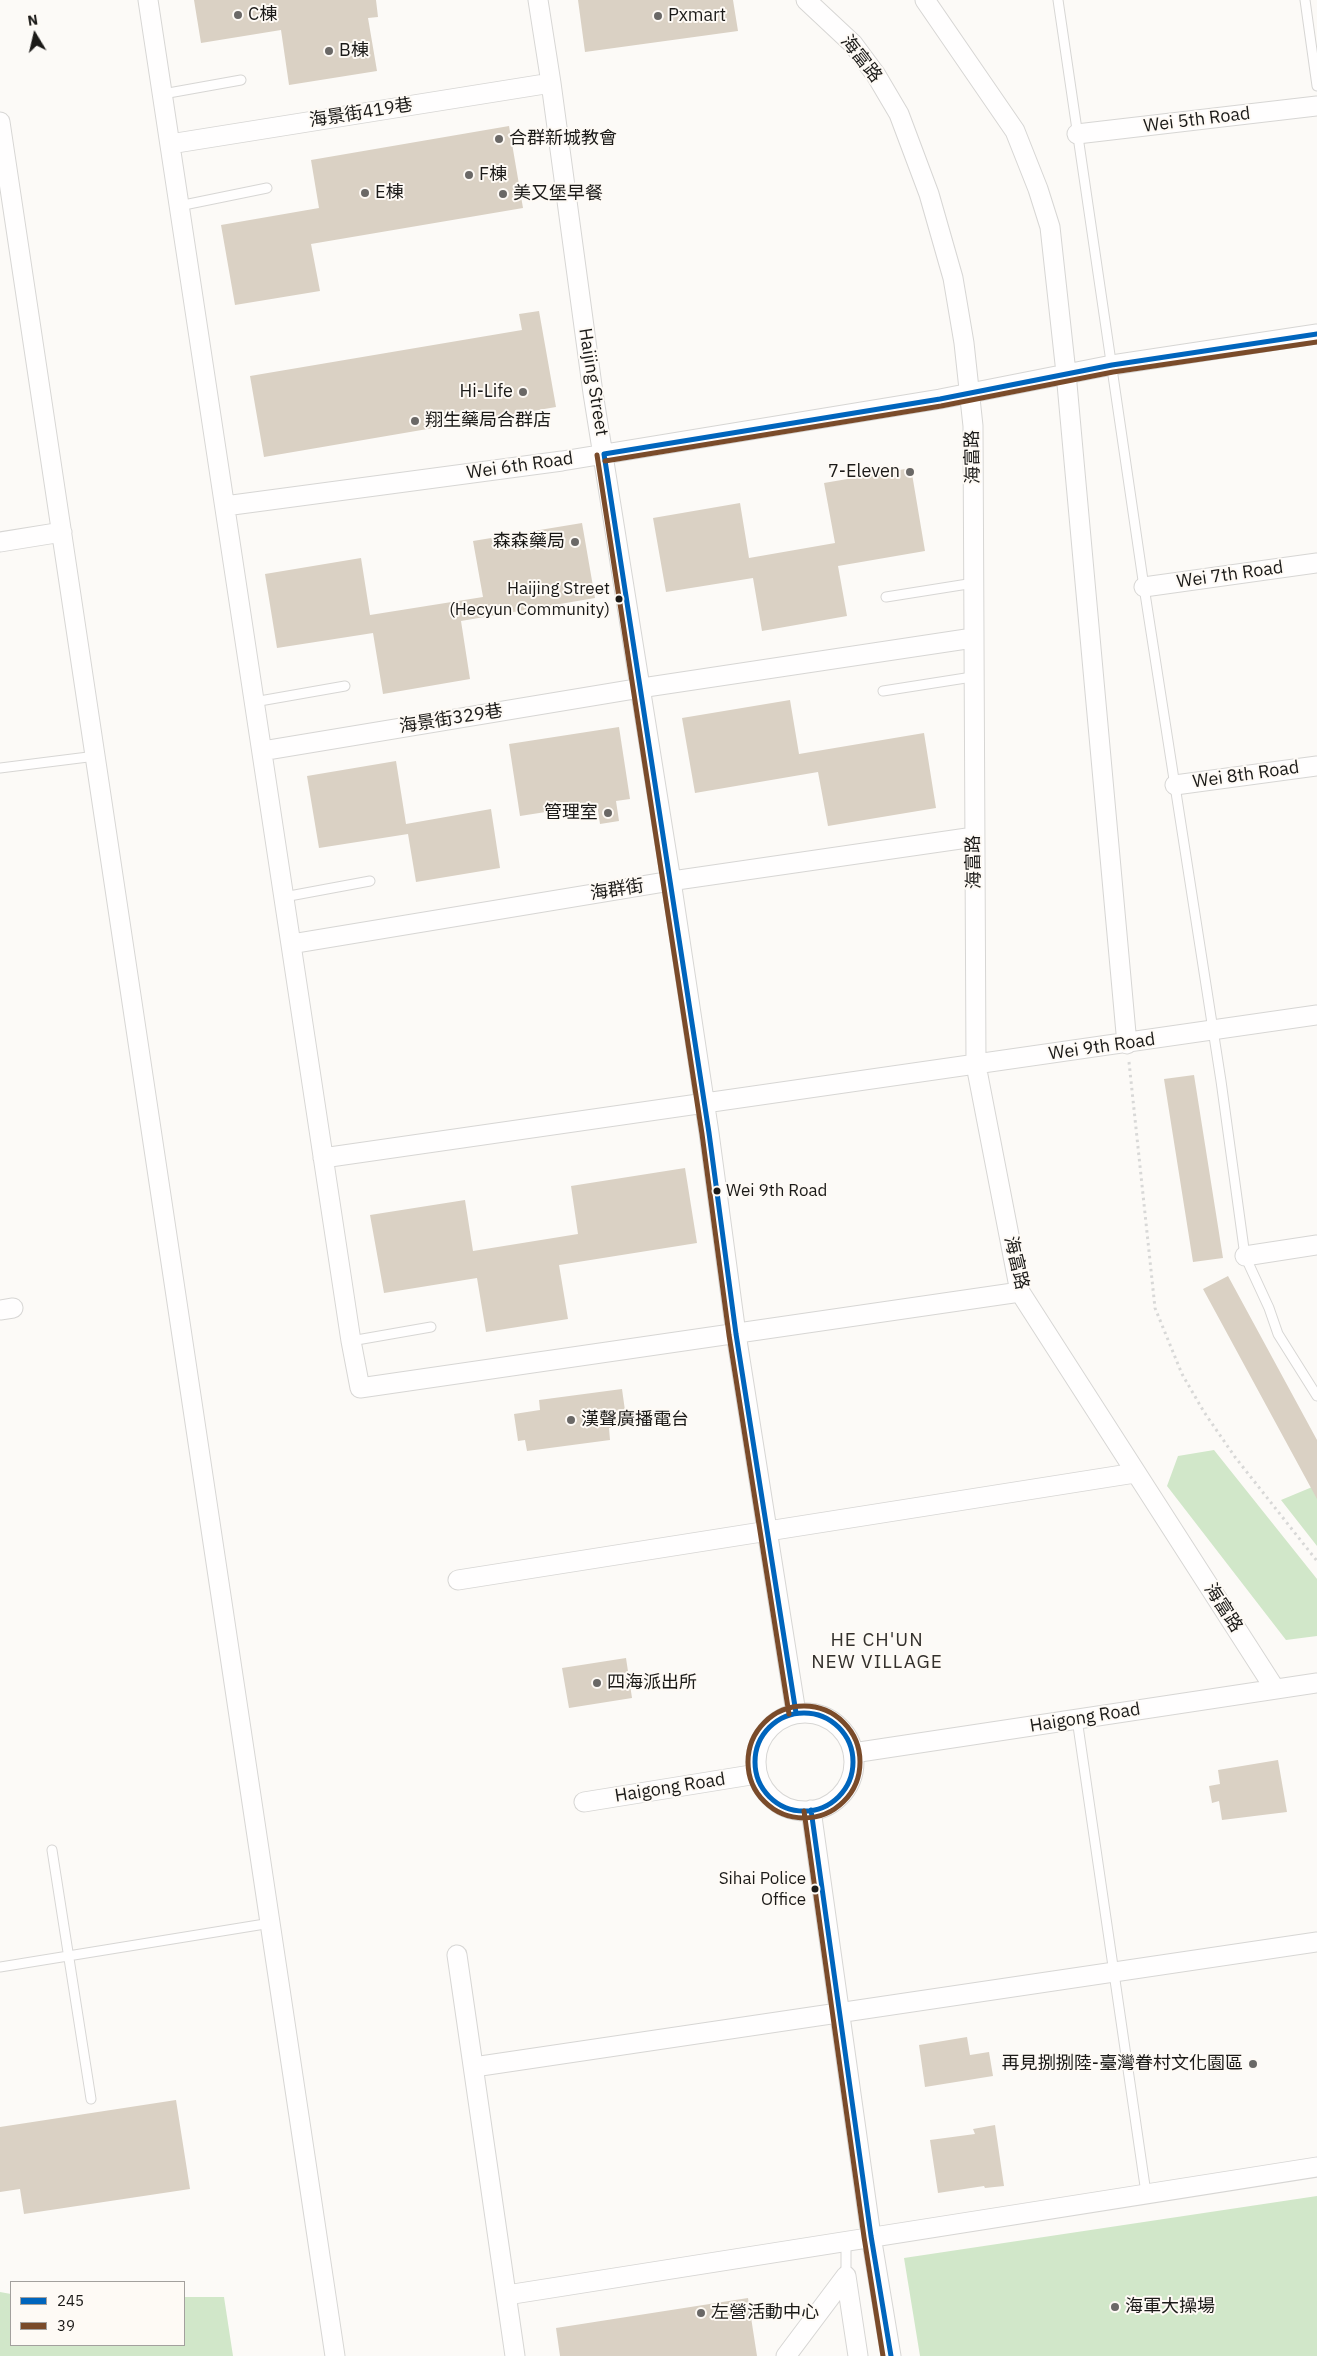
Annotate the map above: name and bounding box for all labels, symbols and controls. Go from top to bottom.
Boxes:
place label: C棟 [248,4,277,26]
place label: Pxmart [668,5,726,27]
marker: C棟 [232,9,244,21]
north arrow [10,10,60,60]
marker: Pxmart [652,10,664,22]
text: N [26,11,39,30]
street label: 海富路 [836,31,886,87]
place label: B棟 [339,40,369,62]
marker: B棟 [323,45,335,57]
street label: 海景街419巷 [308,94,414,132]
street label: Wei 5th Road [1142,103,1252,137]
place label: 合群新城教會 [509,128,617,150]
marker: 合群新城教會 [493,133,505,145]
place label: F棟 [479,164,507,186]
marker: F棟 [463,169,475,181]
place label: E棟 [375,182,403,204]
place label: 美又堡早餐 [513,183,603,205]
marker: E棟 [359,187,371,199]
marker: 美又堡早餐 [497,188,509,200]
street label: Haijing Street [574,326,612,438]
place label: Hi-Life [459,381,513,403]
marker: Hi-Life [517,386,529,398]
place label: 翔生藥局合群店 [425,410,551,432]
marker: 翔生藥局合群店 [409,415,421,427]
street label: 海富路 [962,430,984,484]
street label: Wei 6th Road [465,448,575,484]
place label: 7-Eleven [828,461,900,483]
marker: 7-Eleven [904,466,916,478]
place label: 森森藥局 [493,531,565,553]
marker: 森森藥局 [569,536,581,548]
street label: Wei 7th Road [1175,557,1285,593]
place label: Haijing Street (Hecyun Community) [449,579,610,619]
marker: Haijing Street (Hecyun Community) [614,594,624,604]
street label: 海景街329巷 [398,700,504,738]
street label: Wei 8th Road [1191,757,1301,793]
place label: 管理室 [544,802,598,824]
marker: 管理室 [602,807,614,819]
street label: 海富路 [963,835,985,889]
street label: 海群街 [589,875,645,905]
street label: Wei 9th Road [1047,1029,1157,1065]
place label: Wei 9th Road [726,1181,827,1201]
marker: Wei 9th Road [712,1186,722,1196]
street label: 海富路 [999,1234,1033,1292]
place label: 漢聲廣播電台 [581,1409,689,1431]
marker: 漢聲廣播電台 [565,1414,577,1426]
street label: 海富路 [1199,1579,1247,1637]
district label: HE CH'UN NEW VILLAGE [810,1630,944,1674]
place label: 四海派出所 [607,1672,697,1694]
marker: 四海派出所 [591,1677,603,1689]
street label: Haigong Road [1028,1699,1142,1737]
street label: Haigong Road [613,1769,727,1807]
place label: Sihai Police Office [719,1869,806,1909]
marker: Sihai Police Office [810,1884,820,1894]
place label: 再見捌捌陸-臺灣眷村文化園區 [1002,2053,1243,2075]
marker: 再見捌捌陸-臺灣眷村文化園區 [1247,2058,1259,2070]
legend [10,2281,185,2346]
text: 245 [57,2291,84,2310]
place label: 海軍大操場 [1125,2296,1215,2318]
marker: 海軍大操場 [1109,2301,1121,2313]
place label: 左營活動中心 [711,2302,819,2324]
marker: 左營活動中心 [695,2307,707,2319]
text: 39 [57,2316,75,2335]

